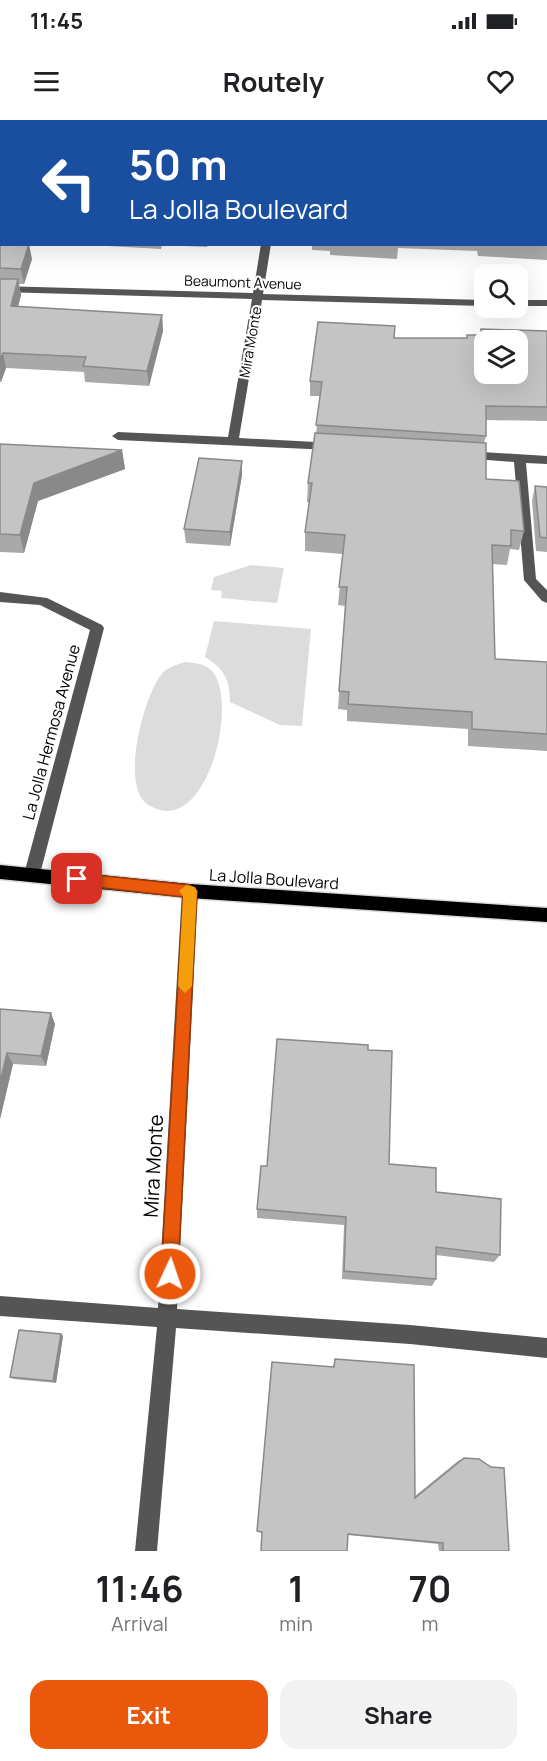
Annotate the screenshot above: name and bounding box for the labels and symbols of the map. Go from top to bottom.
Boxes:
street label: Beaumont Avenue [184,270,302,294]
street label: Mira Monte [234,305,266,379]
street label: La Jolla Hermosa Avenue [17,642,85,822]
pin [51,853,102,904]
street label: La Jolla Boulevard [208,863,340,895]
street label: Mira Monte [137,1114,169,1218]
position arrow [138,1242,202,1306]

